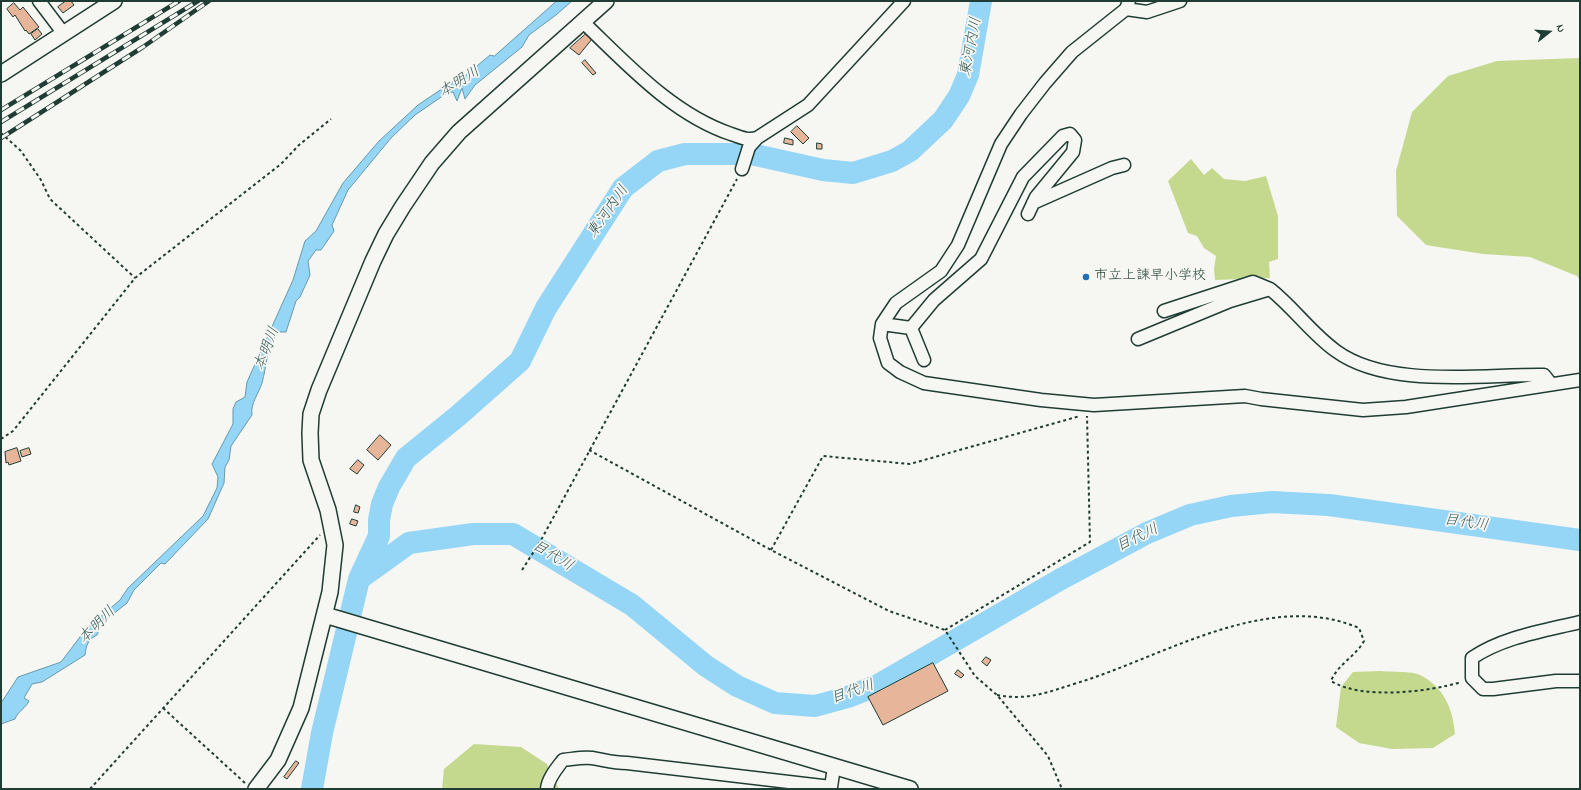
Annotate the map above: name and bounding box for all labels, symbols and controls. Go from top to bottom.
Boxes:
north arrow [1529,12,1569,52]
water label: 東河内川 [957,16,987,78]
text: N [1552,23,1569,34]
water label: 本明川 [436,63,484,103]
water label: 東河内川 [584,182,634,242]
place label: 市立上諫早小学校 [1094,269,1206,285]
marker: 市立上諫早小学校 [1081,272,1091,282]
water label: 本明川 [252,325,284,373]
water label: 目代川 [1442,512,1490,536]
water label: 目代川 [1114,521,1162,557]
water label: 目代川 [528,538,576,576]
water label: 本明川 [76,604,120,648]
water label: 目代川 [829,677,877,709]

